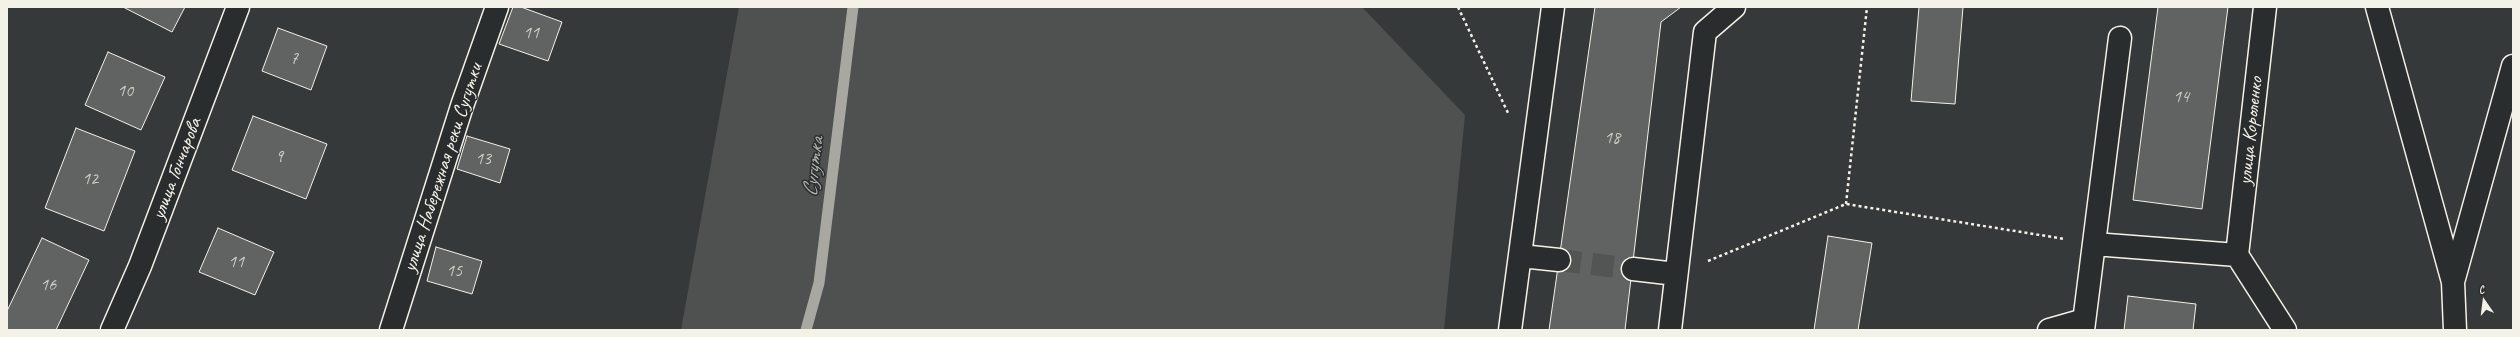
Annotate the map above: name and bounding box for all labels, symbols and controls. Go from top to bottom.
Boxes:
house number: 11 [523,22,539,44]
house number: 7 [290,48,298,70]
street label: улица Набережная реки Сугутки [398,61,488,275]
street label: улица Короленко [2233,76,2269,186]
house number: 10 [117,80,133,102]
house number: 14 [2173,86,2189,108]
street label: улица Гончарова [147,115,207,223]
house number: 18 [1604,127,1620,149]
water label: Сугутка [798,136,830,198]
house number: 9 [275,146,283,168]
house number: 13 [475,148,491,170]
house number: 12 [82,168,98,190]
house number: 11 [228,251,244,273]
house number: 15 [446,260,462,282]
house number: 16 [40,274,56,296]
north arrow [2464,281,2504,321]
text: С [2477,282,2485,297]

